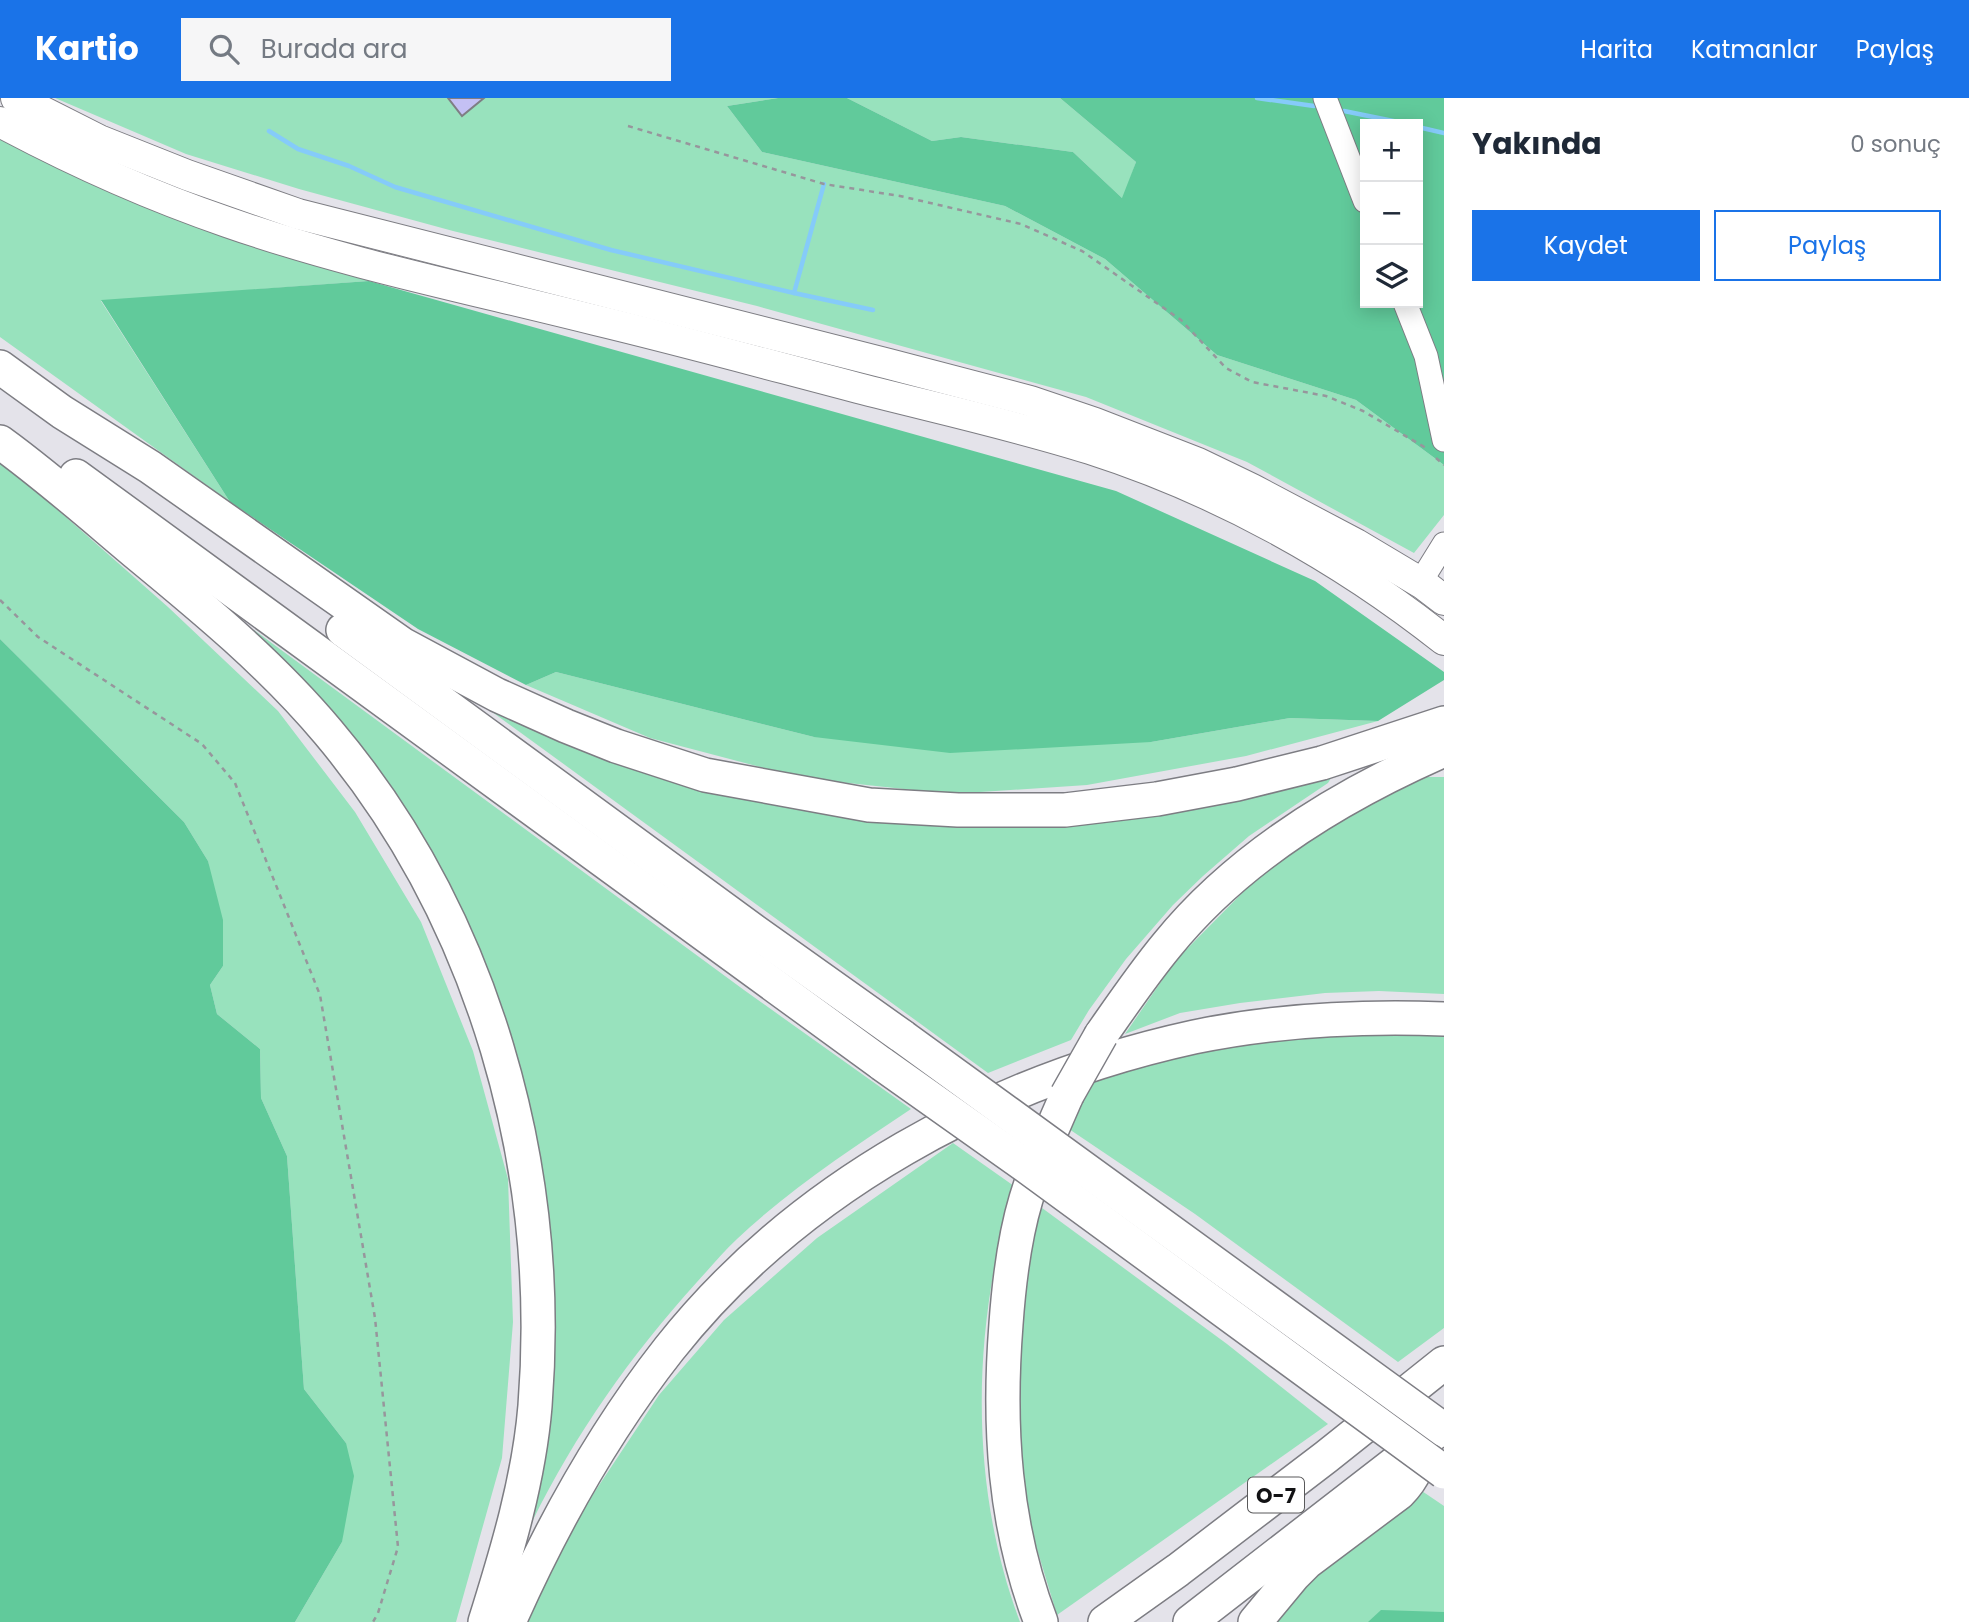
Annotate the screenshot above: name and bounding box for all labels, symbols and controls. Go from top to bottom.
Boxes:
search box [181,18,671,81]
text: Kartio [35,25,139,72]
icon: search [205,30,243,68]
text: Burada ara [261,31,407,67]
text: Harita [1580,33,1653,66]
text: Katmanlar [1691,33,1818,66]
text: Paylaş [1856,33,1934,66]
map controls [1360,119,1423,308]
button: + [1360,119,1423,182]
text: Yakında [1472,122,1602,165]
text: 0 sonuç [1850,128,1941,160]
button: − [1360,182,1423,245]
button: Kaydet [1472,210,1700,281]
button: Paylaş [1714,210,1941,281]
button: layers [1360,245,1423,308]
road number: O-7 [1248,1478,1304,1512]

